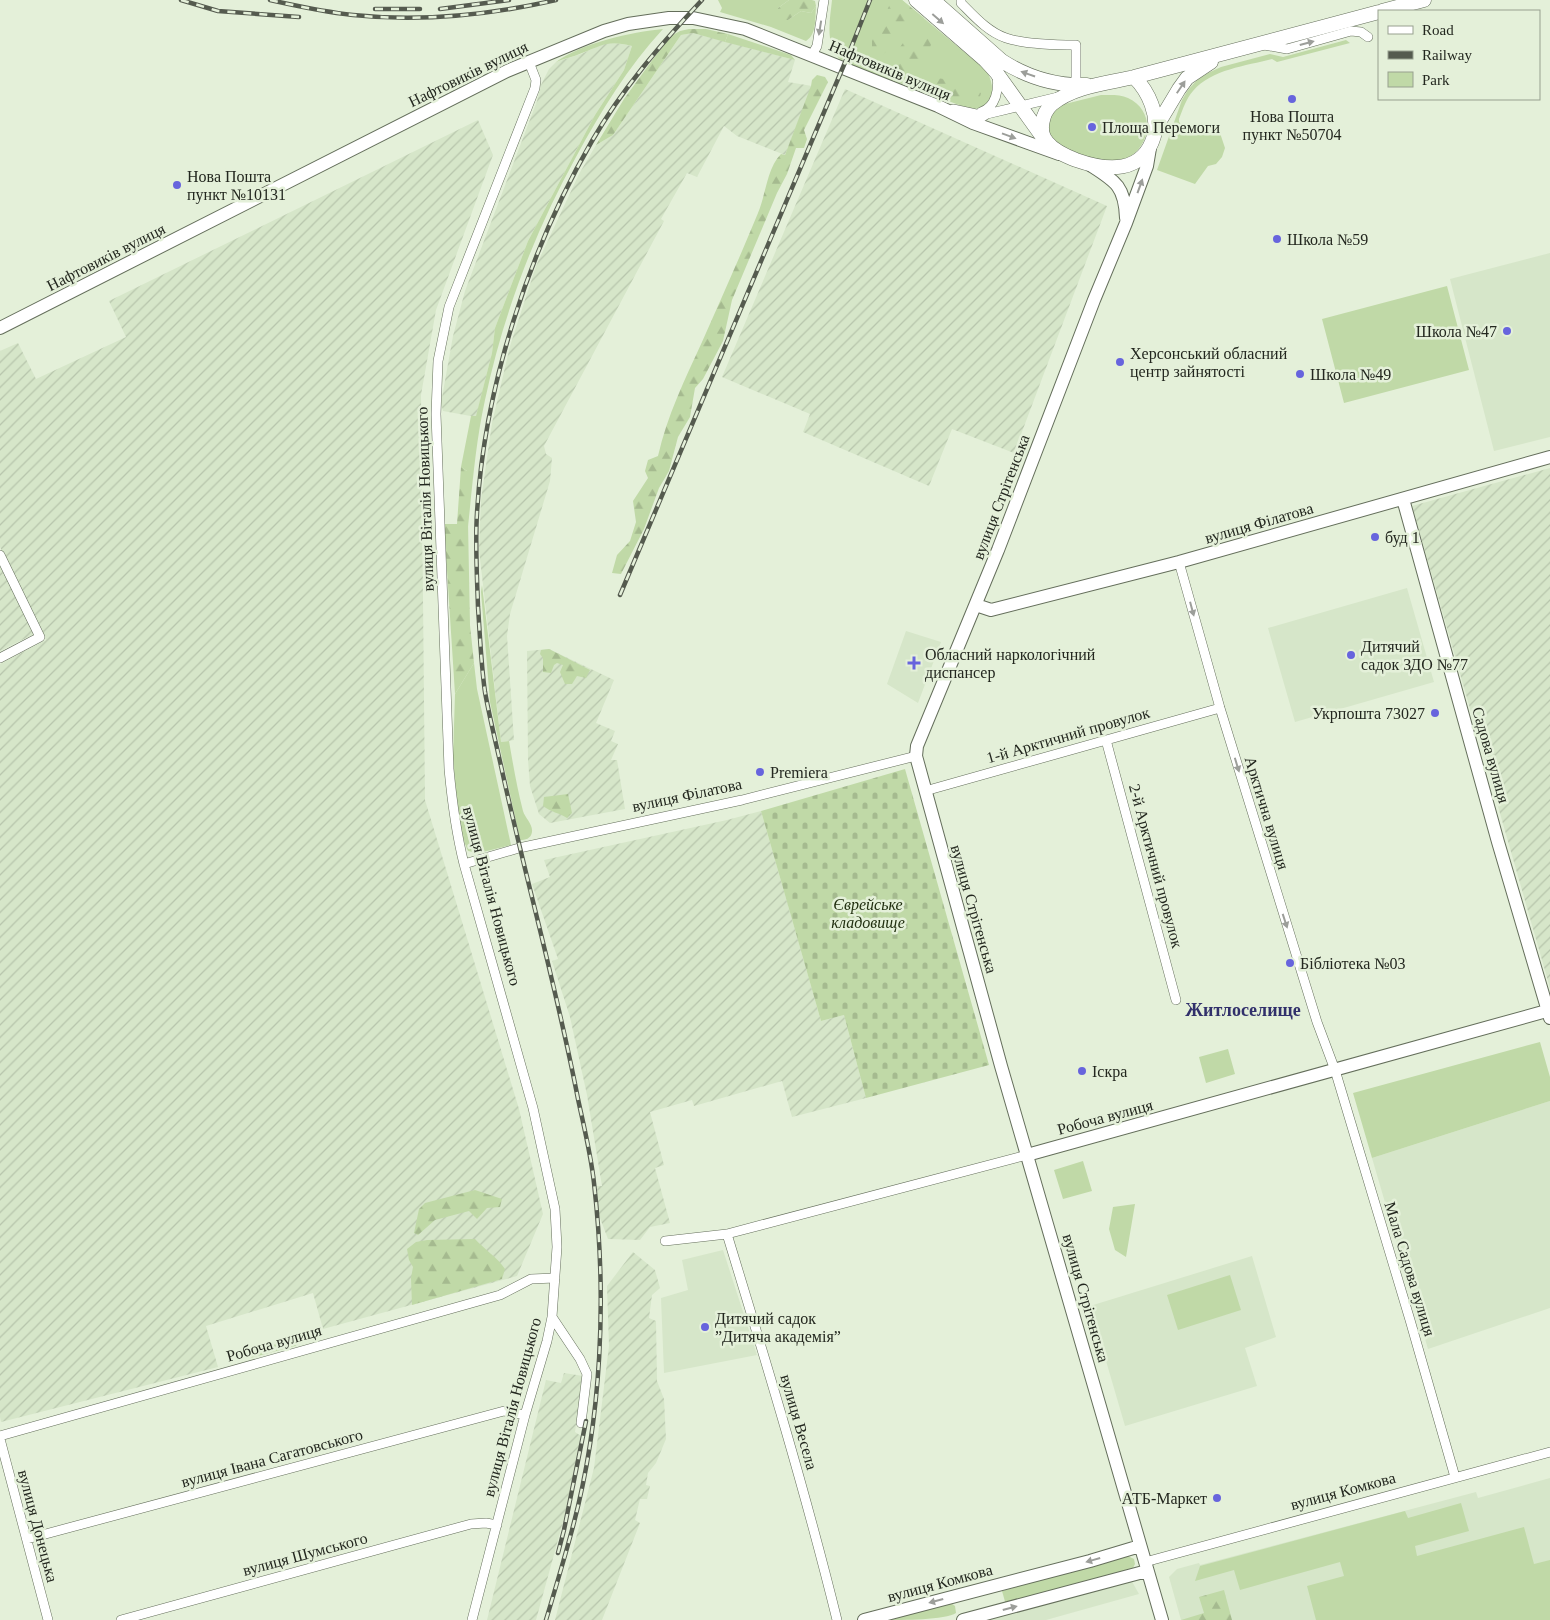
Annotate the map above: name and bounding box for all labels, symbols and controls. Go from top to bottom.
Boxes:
legend [1378,10,1540,100]
one-way arrow [931,13,943,25]
one-way arrow [815,20,823,36]
text: Road [1422,22,1454,38]
street label: Нафтовиків вулиця [406,37,531,111]
street label: Нафтовиків вулиця [826,37,954,104]
one-way arrow [1299,39,1314,47]
text: Railway [1422,47,1472,63]
one-way arrow [1020,70,1035,78]
text: Park [1422,72,1450,88]
one-way arrow [1176,80,1185,94]
marker: Нова Пошта пункт №50704 [1286,93,1298,105]
place label: Нова Пошта пункт №50704 [1243,108,1341,144]
place label: Площа Перемоги [1102,119,1220,137]
marker: Площа Перемоги [1086,121,1098,133]
one-way arrow [1002,132,1017,140]
place label: Нова Пошта пункт №10131 [187,168,286,204]
one-way arrow [1136,178,1144,193]
marker: Нова Пошта пункт №10131 [171,179,183,191]
street label: Нафтовиків вулиця [44,220,169,295]
place label: Школа №59 [1287,231,1368,248]
marker: Школа №59 [1271,233,1283,245]
place label: Школа №47 [1416,323,1497,340]
marker: Школа №47 [1501,325,1513,337]
place label: Херсонський обласний центр зайнятості [1130,345,1288,381]
marker: Херсонський обласний центр зайнятості [1114,356,1126,368]
place label: Школа №49 [1310,366,1391,383]
marker: Школа №49 [1294,368,1306,380]
street label: вулиця Віталія Новицького [413,406,438,592]
street label: вулиця Стрітенська [969,432,1034,562]
street label: вулиця Філатова [1203,499,1315,548]
place label: буд 1 [1385,529,1420,547]
marker: буд 1 [1369,531,1381,543]
one-way arrow [1188,602,1196,617]
place label: Дитячий садок ЗДО №77 [1361,638,1468,674]
place label: Обласний наркологічний диспансер [925,646,1096,682]
marker: Дитячий садок ЗДО №77 [1345,649,1357,661]
marker: Обласний наркологічний диспансер [907,656,921,670]
street label: 1-й Арктичний провулок [984,703,1152,767]
place label: Укрпошта 73027 [1312,705,1425,723]
street label: Садова вулиця [1468,705,1513,806]
marker: Укрпошта 73027 [1429,707,1441,719]
street label: Арктична вулиця [1241,754,1292,872]
one-way arrow [1234,758,1241,773]
place label: Premiera [770,764,828,781]
marker: Premiera [754,766,766,778]
street label: вулиця Філатова [631,775,744,816]
street label: 2-й Арктичний провулок [1125,782,1186,950]
street label: вулиця Віталія Новицького [459,805,524,988]
street label: вулиця Стрітенська [947,843,1000,975]
park label: Єврейське кладовище [831,896,905,932]
one-way arrow [1282,913,1289,928]
place label: Бібліотека №03 [1300,955,1406,972]
marker: Бібліотека №03 [1284,957,1296,969]
district label: Житлоселище [1185,1000,1301,1020]
place label: Іскра [1092,1063,1127,1081]
marker: Іскра [1076,1065,1088,1077]
street label: Робоча вулиця [1055,1096,1155,1139]
street label: Мала Садова вулиця [1380,1200,1439,1339]
street label: вулиця Стрітенська [1059,1232,1112,1364]
place label: Дитячий садок ”Дитяча академія” [715,1310,841,1346]
street label: вулиця Віталія Новицького [480,1316,545,1499]
street label: Робоча вулиця [224,1321,324,1366]
marker: Дитячий садок ”Дитяча академія” [699,1321,711,1333]
street label: вулиця Весела [776,1372,821,1472]
street label: вулиця Івана Сагатовського [179,1426,365,1491]
street label: вулиця Донецька [14,1468,61,1584]
street label: вулиця Комкова [1289,1469,1398,1514]
place label: АТБ-Маркет [1122,1490,1207,1508]
marker: АТБ-Маркет [1211,1492,1223,1504]
street label: вулиця Шумського [241,1529,369,1580]
one-way arrow [1085,1556,1100,1564]
street label: вулиця Комкова [886,1561,995,1606]
one-way arrow [928,1597,943,1605]
one-way arrow [1003,1603,1018,1611]

